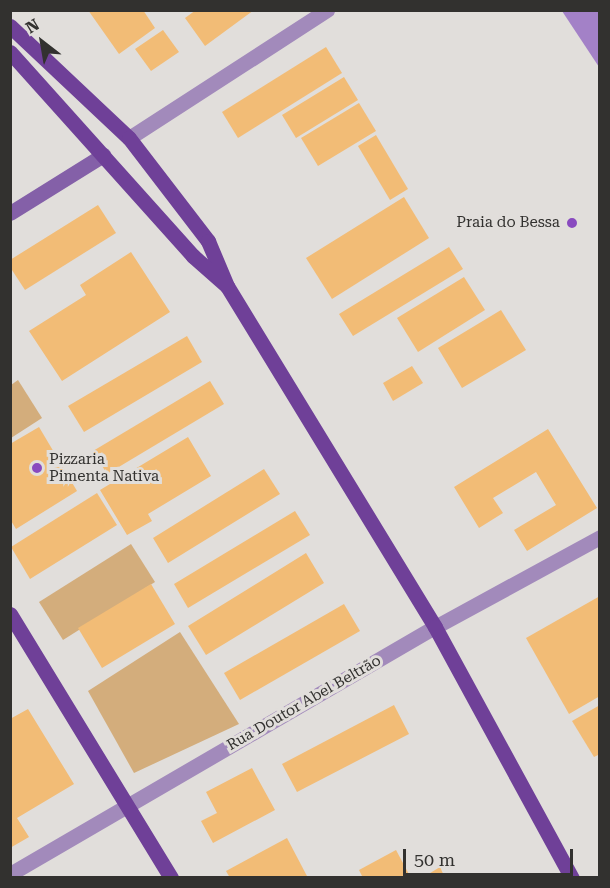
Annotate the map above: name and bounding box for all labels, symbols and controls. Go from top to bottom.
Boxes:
north arrow [12,12,72,72]
text: N [22,15,43,37]
place label: Praia do Bessa [456,214,560,232]
marker: Praia do Bessa [565,216,579,230]
place label: Pizzaria Pimenta Nativa [49,450,159,485]
marker: Pizzaria Pimenta Nativa [30,461,44,475]
street label: Rua Doutor Abel Beltrão [224,652,384,754]
scale bar [406,837,576,875]
text: 50 m [414,849,455,870]

